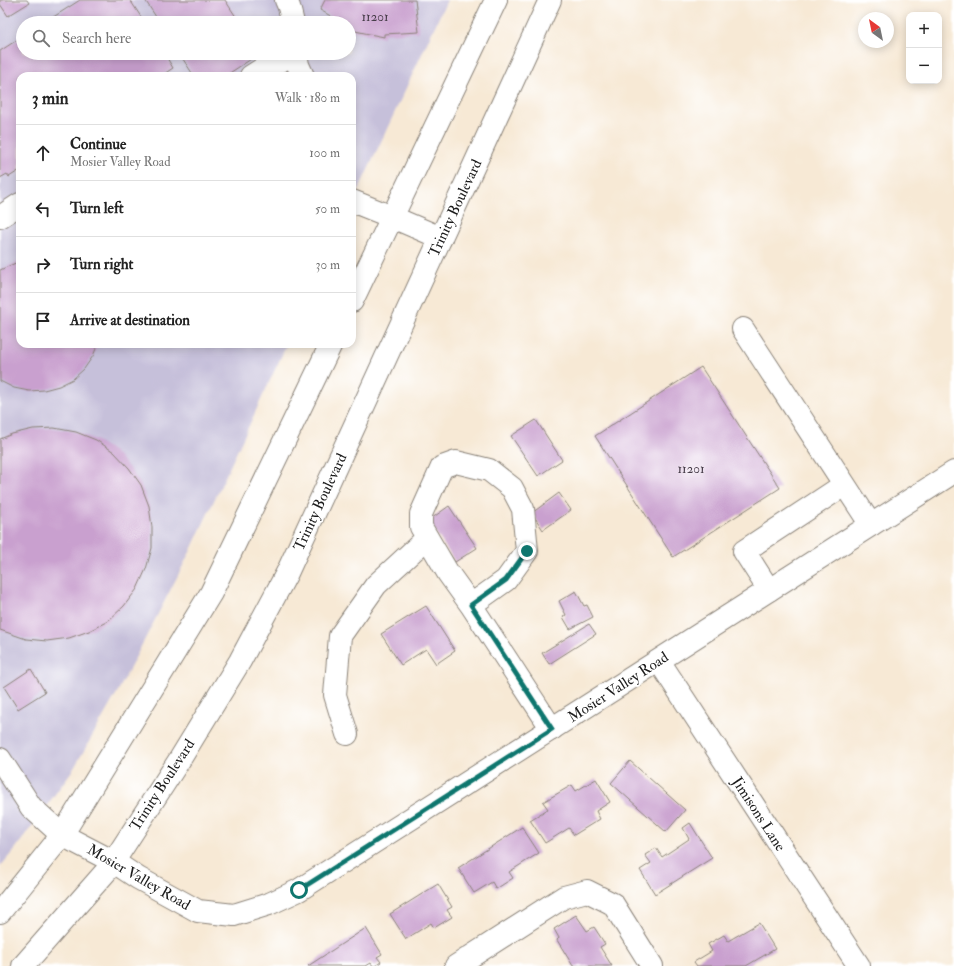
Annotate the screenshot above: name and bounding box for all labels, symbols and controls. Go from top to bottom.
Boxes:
house number: 11201 [361,9,389,25]
north arrow [858,12,894,48]
map controls [906,12,942,84]
button: + [906,12,942,48]
search box [16,16,356,60]
icon: search [30,27,52,49]
text: Search here [62,29,131,48]
button: − [906,48,942,84]
text: 3 min [32,88,69,109]
text: Walk · 180 m [275,90,340,106]
text: Continue [70,135,126,154]
icon: ahead [32,142,54,164]
text: 100 m [309,145,340,161]
text: Mosier Valley Road [70,154,171,170]
street label: Trinity Boulevard [425,156,487,260]
icon: left [32,198,54,220]
text: Turn left [70,199,124,218]
text: 50 m [315,201,340,217]
icon: right [32,254,54,276]
text: Turn right [70,255,133,274]
text: 30 m [316,257,340,273]
icon: arrive [32,310,54,332]
text: Arrive at destination [70,311,190,330]
street label: Trinity Boulevard [290,450,352,554]
house number: 11201 [677,461,705,477]
route end [518,542,536,560]
street label: Mosier Valley Road [564,648,673,727]
street label: Trinity Boulevard [126,735,199,835]
street label: Jimisons Lane [726,773,790,856]
street label: Mosier Valley Road [84,840,194,915]
route start [290,881,308,899]

